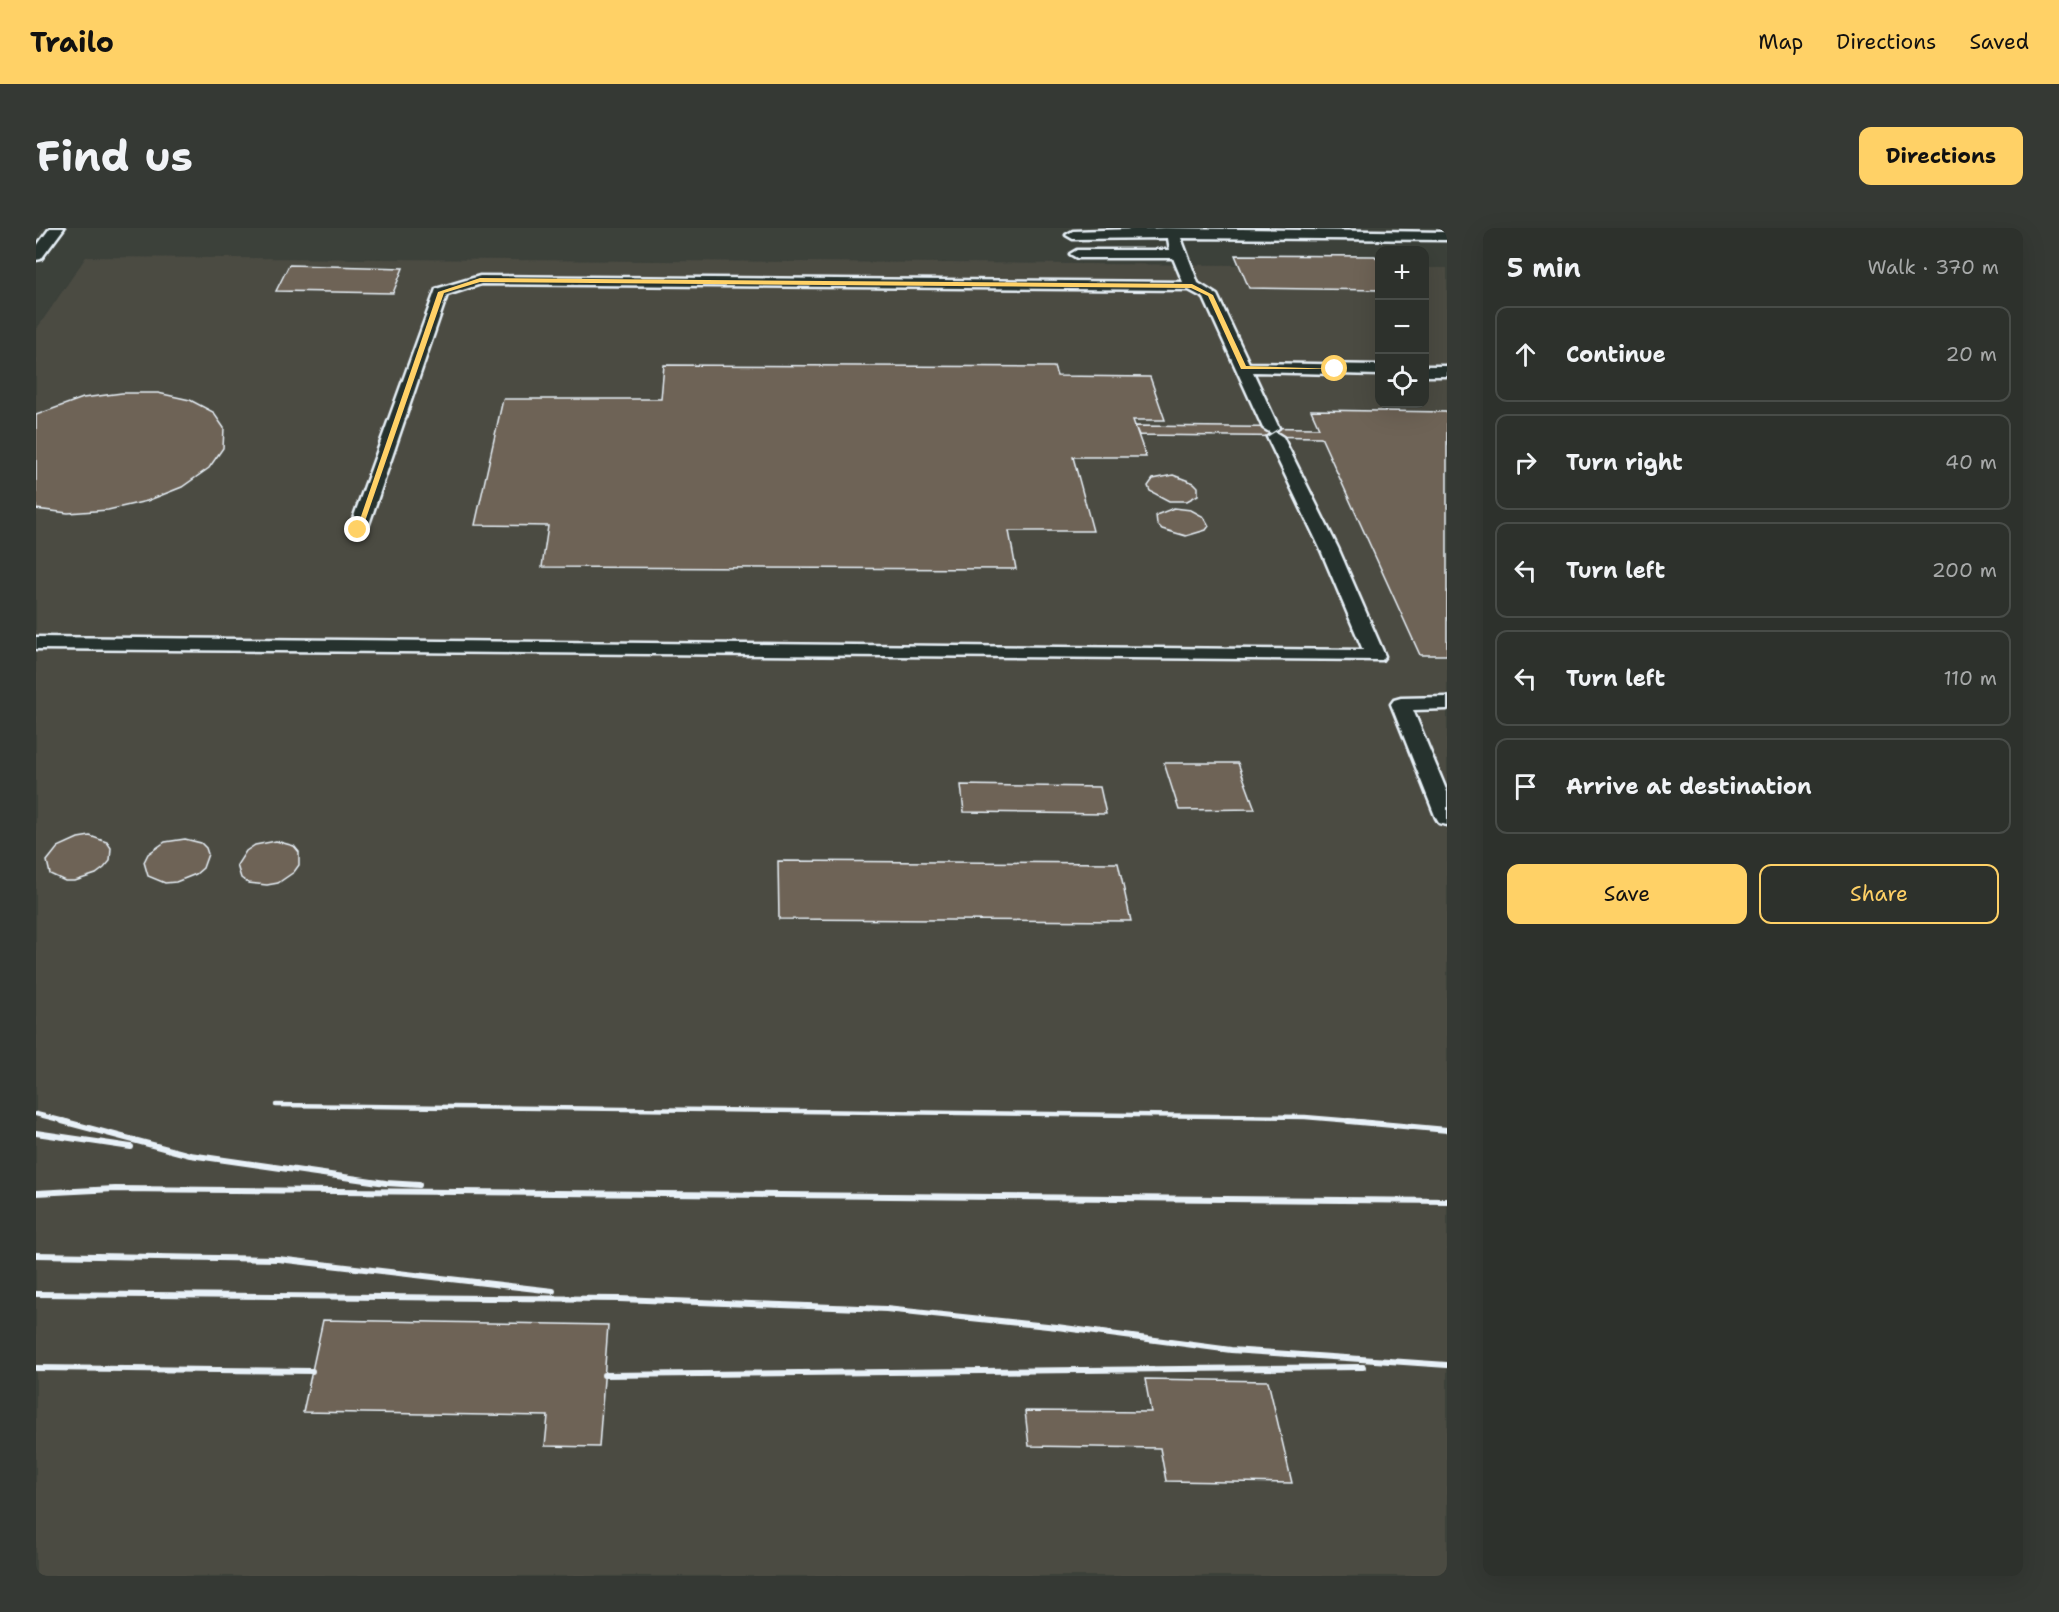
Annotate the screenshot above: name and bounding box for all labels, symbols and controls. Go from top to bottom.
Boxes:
text: Trailo [30,23,114,61]
text: Map [1758,28,1803,56]
text: Directions [1836,28,1936,56]
text: Saved [1969,28,2029,56]
button: Directions [1859,127,2023,185]
text: Find us [36,128,193,184]
map controls [1375,246,1429,408]
button: + [1375,246,1429,300]
text: 5 min [1507,250,1581,285]
text: Walk · 370 m [1868,254,1999,280]
button: − [1375,300,1429,354]
icon: ahead [1509,338,1542,371]
text: Continue [1566,340,1666,369]
text: 20 m [1946,341,1997,367]
button: locate [1375,354,1429,408]
route start [1321,355,1347,381]
icon: right [1509,446,1542,479]
text: Turn right [1566,448,1683,477]
text: 40 m [1945,449,1997,475]
route end [344,516,370,542]
icon: left [1509,554,1542,587]
text: Turn left [1566,556,1665,585]
text: 200 m [1932,557,1997,583]
icon: left [1509,662,1542,695]
text: Turn left [1566,664,1665,693]
text: 110 m [1943,665,1997,691]
icon: arrive [1509,770,1542,803]
text: Arrive at destination [1566,772,1812,801]
button: Save [1507,864,1747,924]
button: Share [1759,864,1999,924]

